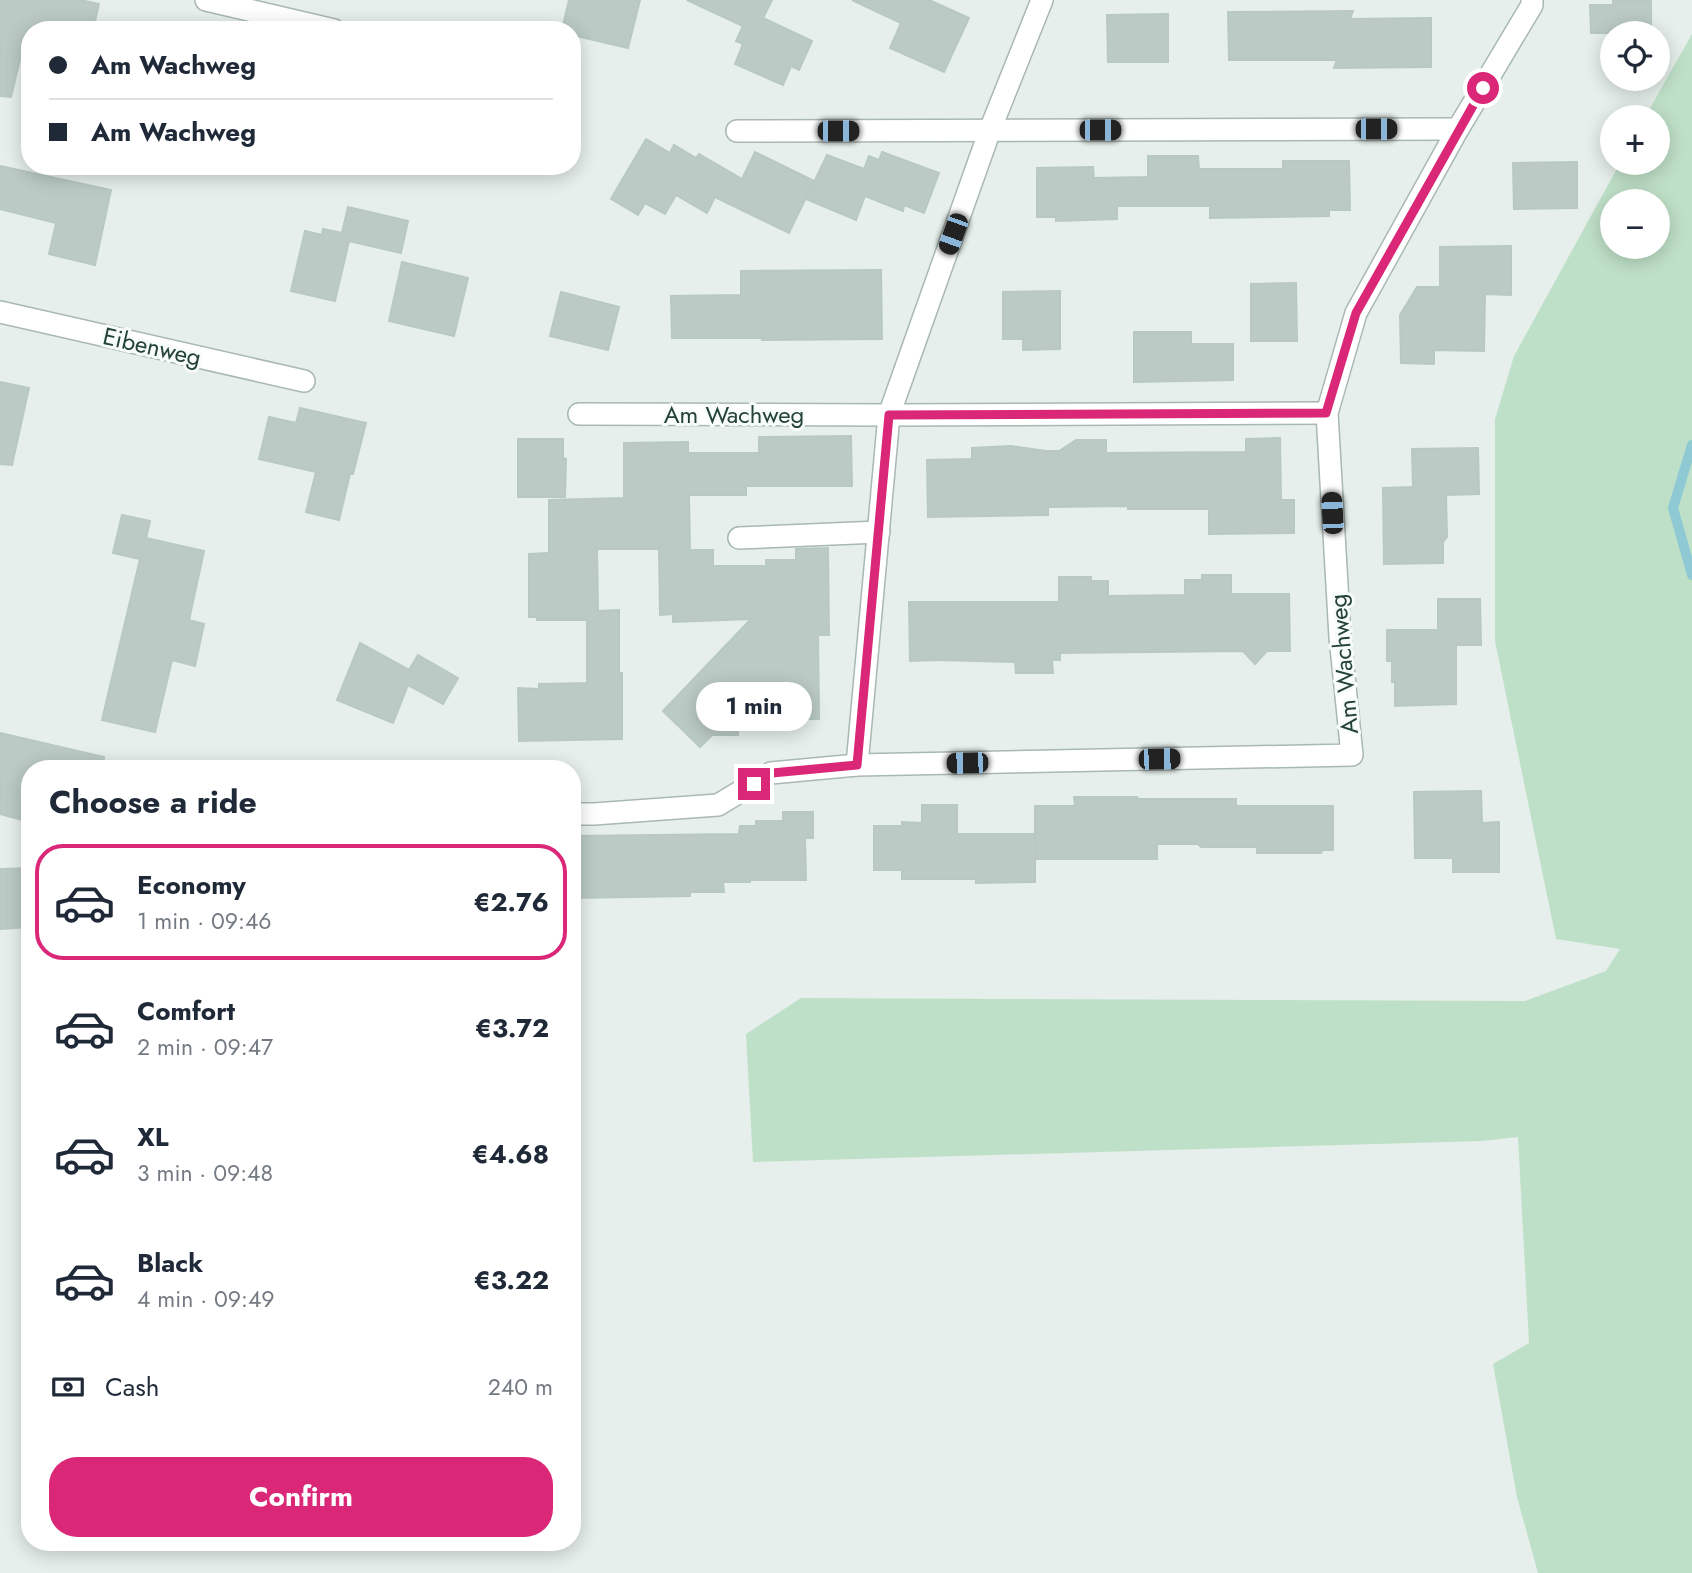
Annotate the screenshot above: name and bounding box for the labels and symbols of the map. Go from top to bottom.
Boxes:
route start [1467,72,1499,104]
car [1356,119,1398,140]
car [1080,120,1122,141]
car [818,121,860,142]
car [936,211,971,257]
street label: Eibenweg [99,318,205,375]
street label: Am Wachweg [664,397,804,432]
car [1321,491,1344,535]
street label: Am Wachweg [1320,592,1367,736]
callout: 1 min [696,682,812,732]
car [1138,748,1181,770]
car [946,752,989,774]
route end [738,768,770,800]

